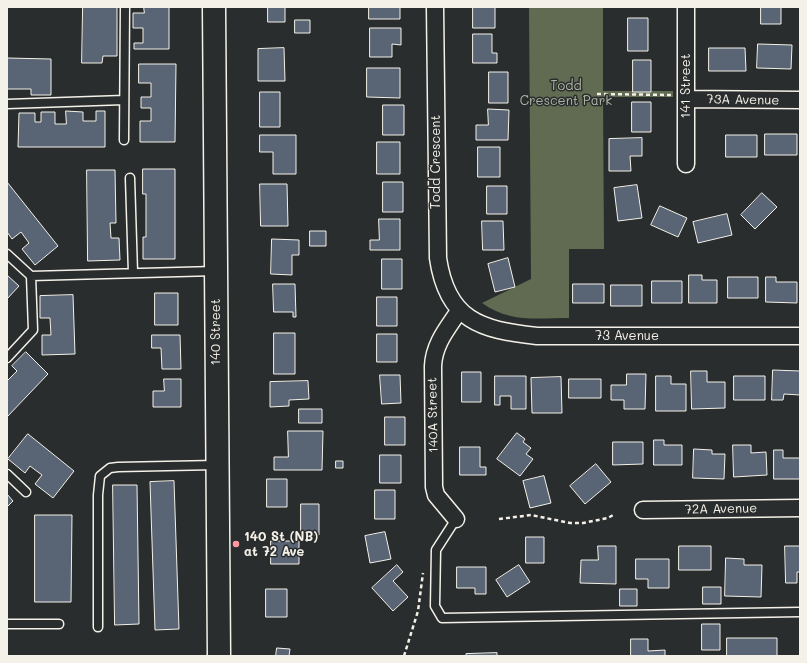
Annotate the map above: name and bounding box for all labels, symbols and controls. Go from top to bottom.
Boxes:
street label: 141 Street [678,54,694,118]
park label: Todd Crescent Park [520,78,612,109]
street label: 73A Avenue [706,92,780,108]
street label: Todd Crescent [428,115,444,209]
street label: 140 Street [208,298,224,366]
street label: 73 Avenue [595,328,659,344]
street label: 140A Street [425,377,441,453]
street label: 72A Avenue [685,501,757,517]
place label: 140 St (NB) at 72 Ave [244,529,318,560]
marker: 140 St (NB) at 72 Ave [231,539,241,549]

